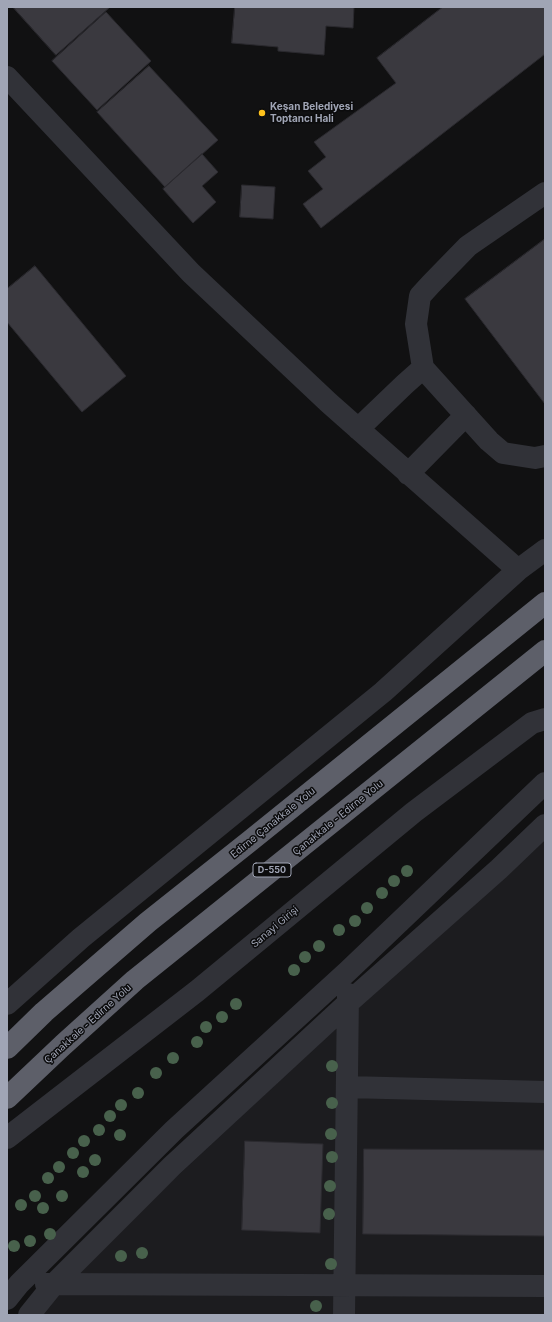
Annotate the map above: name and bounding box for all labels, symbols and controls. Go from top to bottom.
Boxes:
place label: Keşan Belediyesi Toptancı Hali [270,101,353,124]
marker: Keşan Belediyesi Toptancı Hali [257,108,267,118]
street label: Çanakkale - Edirne Yolu [290,778,386,858]
street label: Edirne Çanakkale Yolu [228,785,318,861]
road number: D-550 [253,863,291,877]
street label: Sanayi Girişi [249,904,301,950]
street label: Çanakkale - Edirne Yolu [42,982,134,1066]

